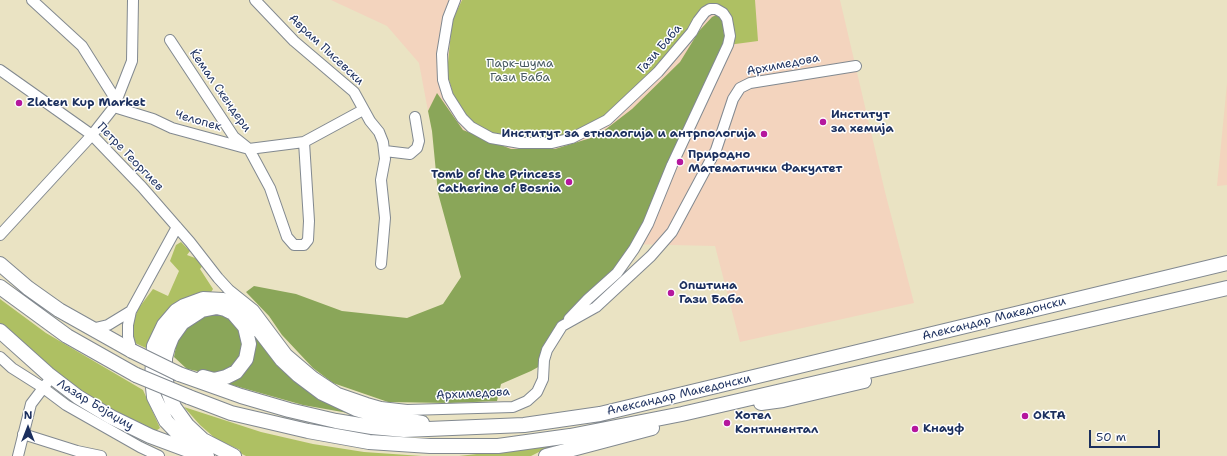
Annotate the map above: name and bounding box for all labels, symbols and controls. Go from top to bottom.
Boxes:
street label: Аврам Писевски [285,11,367,89]
street label: Гази Баба [635,22,685,76]
street label: Ќемал Скендери [186,47,254,135]
street label: Архимедова [745,51,821,79]
park label: Парк-шума Гази Баба [487,57,553,85]
place label: Zlaten Kup Market [27,96,146,110]
marker: Zlaten Kup Market [14,98,24,108]
street label: Челопек [173,108,223,134]
place label: Институт за хемија [831,108,894,136]
marker: Институт за хемија [818,117,828,127]
street label: Петре Георгиев [94,120,166,194]
place label: Институт за етнологија и антрпологија [502,127,756,141]
marker: Институт за етнологија и антрпологија [759,129,769,139]
place label: Природно Математички Факултет [688,148,842,176]
marker: Природно Математички Факултет [675,157,685,167]
place label: Tomb of the Princess Catherine of Bosnia [431,168,561,196]
marker: Tomb of the Princess Catherine of Bosnia [564,177,574,187]
place label: Општина Гази Баба [679,279,743,307]
marker: Општина Гази Баба [666,288,676,298]
street label: Александар Македонски [921,294,1067,344]
street label: Александар Македонски [606,371,752,419]
street label: Лазар Бојаџиу [54,376,136,434]
street label: Архимедова [436,385,510,403]
north arrow [8,408,48,448]
text: N [24,408,32,423]
place label: Хотел Континентал [735,409,818,437]
place label: ОКТА [1033,409,1066,423]
marker: ОКТА [1020,411,1030,421]
marker: Хотел Континентал [722,418,732,428]
place label: Кнауф [923,422,964,436]
scale bar [1091,422,1162,448]
marker: Кнауф [910,424,920,434]
text: 50 m [1096,429,1126,445]

